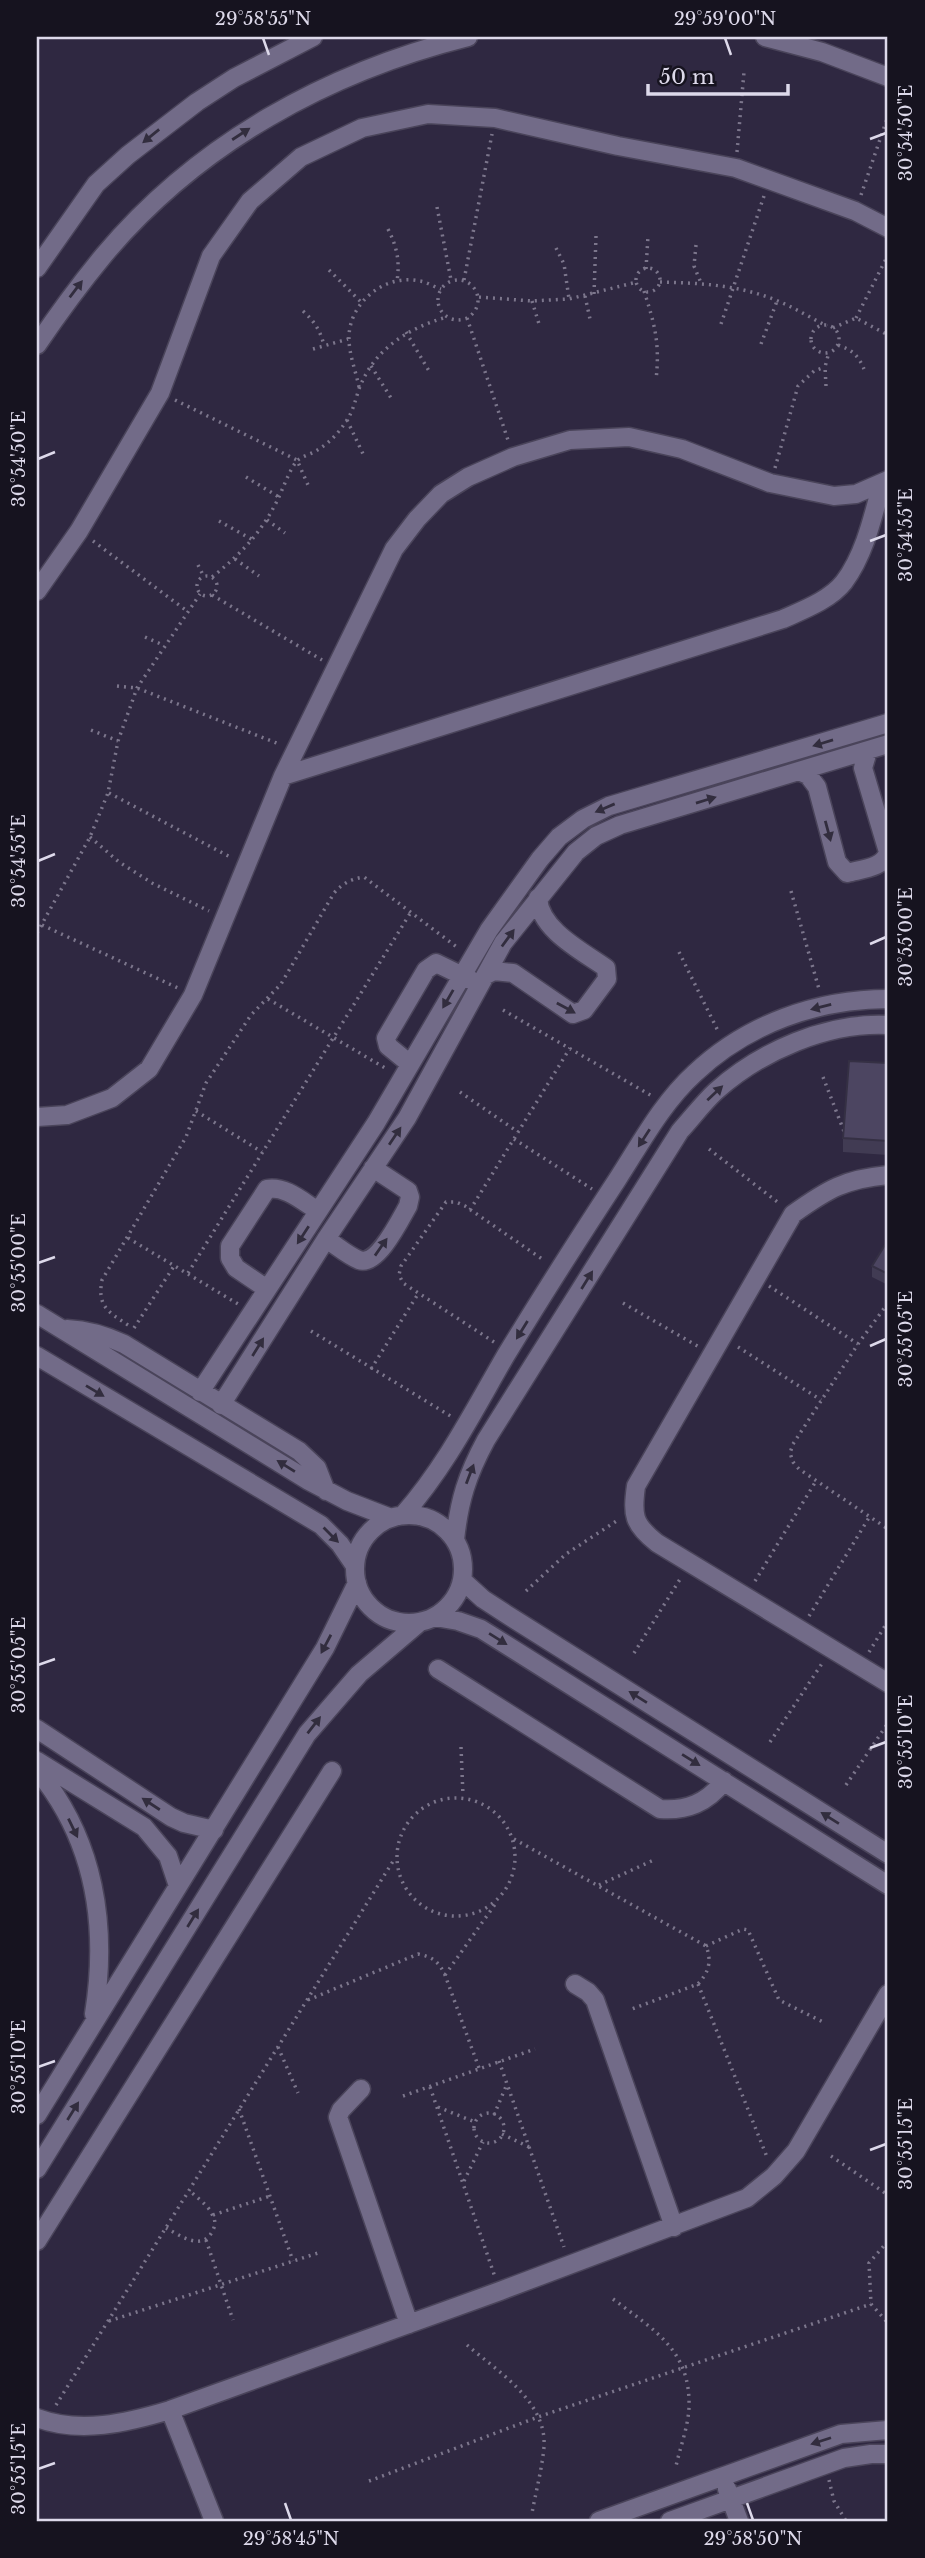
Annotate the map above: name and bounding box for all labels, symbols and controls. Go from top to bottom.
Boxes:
text: 29°58'55"N [215,8,311,30]
text: 29°59'00"N [674,8,776,30]
scale bar [648,52,788,96]
text: 50 m [659,64,715,90]
text: 30°54'50"E [895,85,917,181]
one-way arrow [232,128,251,141]
one-way arrow [142,129,160,144]
one-way arrow [69,280,83,298]
text: 30°54'50"E [8,411,30,507]
text: 30°54'55"E [895,488,917,582]
one-way arrow [812,738,833,748]
one-way arrow [696,795,717,805]
one-way arrow [594,803,615,814]
text: 30°54'55"E [8,814,30,908]
one-way arrow [823,820,834,842]
text: 30°55'00"E [895,887,917,987]
one-way arrow [500,929,514,947]
one-way arrow [441,990,454,1009]
one-way arrow [557,1002,577,1014]
one-way arrow [810,1002,832,1013]
one-way arrow [706,1085,724,1101]
one-way arrow [388,1126,401,1145]
one-way arrow [637,1129,650,1148]
text: 30°55'00"E [8,1213,30,1313]
one-way arrow [296,1225,309,1244]
one-way arrow [374,1238,388,1256]
one-way arrow [580,1270,593,1289]
text: 30°55'05"E [895,1291,917,1387]
one-way arrow [515,1321,528,1340]
one-way arrow [251,1338,264,1357]
one-way arrow [86,1385,105,1397]
one-way arrow [276,1460,295,1473]
one-way arrow [464,1464,475,1485]
one-way arrow [322,1527,339,1543]
text: 30°55'05"E [8,1617,30,1713]
one-way arrow [489,1633,508,1646]
one-way arrow [320,1634,332,1654]
one-way arrow [628,1690,647,1703]
text: 30°55'10"E [895,1695,917,1789]
one-way arrow [306,1717,321,1734]
one-way arrow [681,1754,700,1767]
one-way arrow [142,1797,161,1810]
one-way arrow [821,1811,840,1824]
one-way arrow [67,1818,78,1838]
one-way arrow [186,1908,199,1927]
text: 30°55'10"E [8,2020,30,2114]
text: 30°55'15"E [895,2098,917,2190]
one-way arrow [66,2102,79,2121]
text: 30°55'15"E [8,2423,30,2515]
one-way arrow [811,2436,832,2446]
text: 29°58'45"N [243,2528,339,2550]
text: 29°58'50"N [703,2528,803,2550]

